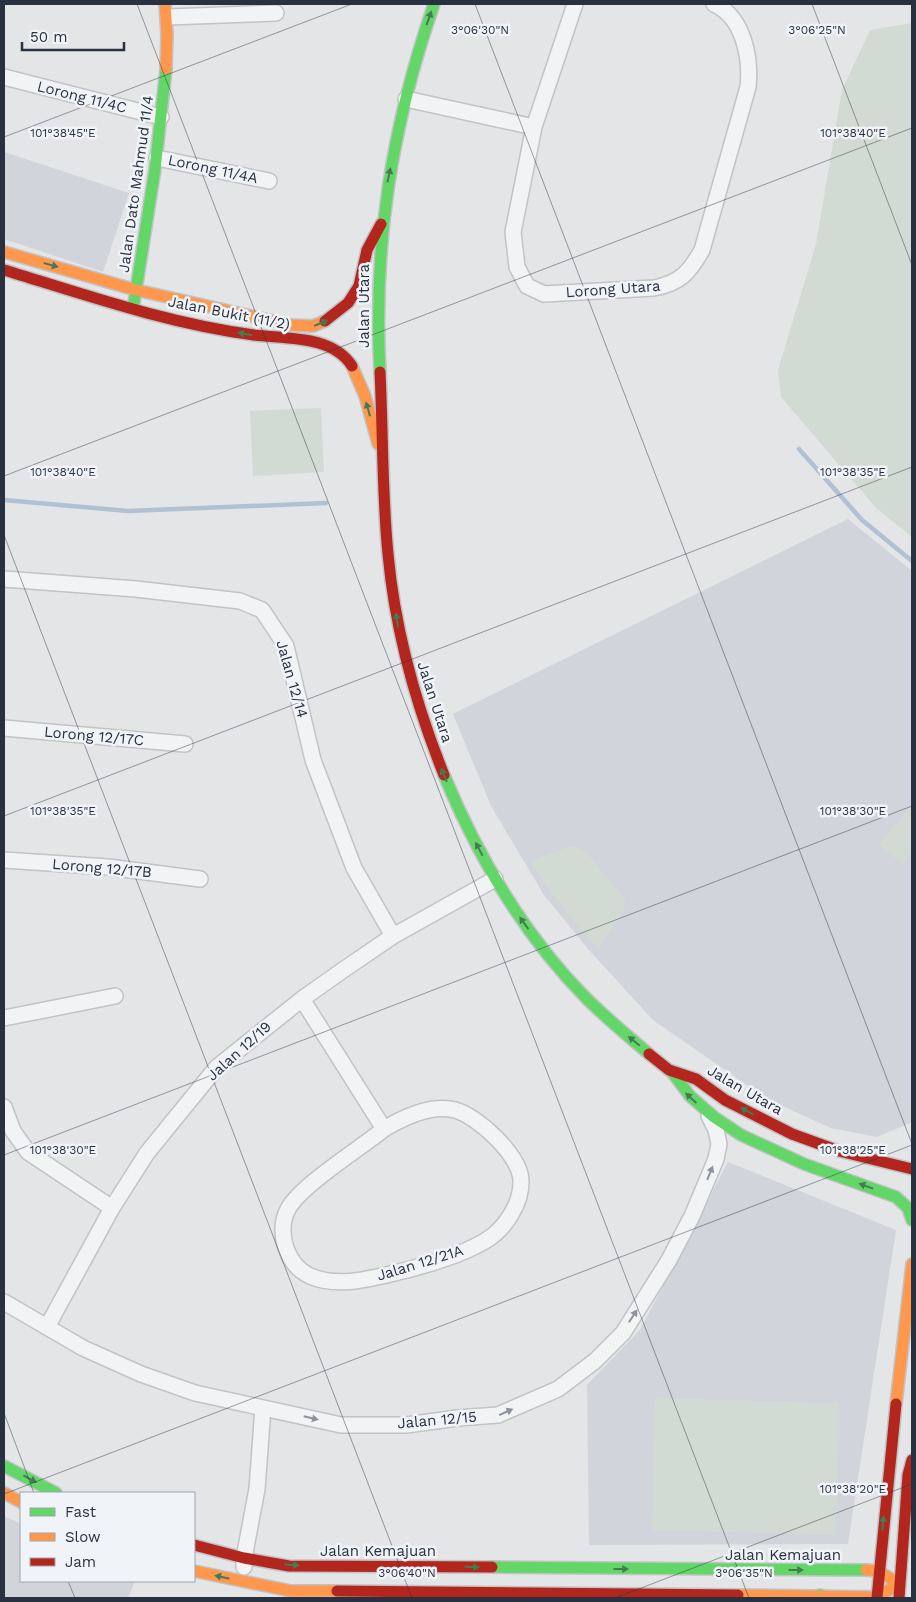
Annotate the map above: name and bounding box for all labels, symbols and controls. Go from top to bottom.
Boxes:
one-way arrow [426,10,434,25]
scale bar [22,20,125,52]
text: 3°06'30"N [451,23,509,37]
text: 3°06'25"N [788,23,846,37]
text: 50 m [30,28,67,46]
street label: Lorong 11/4C [35,77,129,117]
street label: Jalan Dato Mahmud 11/4 [115,94,157,274]
text: 101°38'45"E [30,126,96,140]
text: 101°38'40"E [820,126,886,140]
street label: Lorong 11/4A [166,151,260,187]
one-way arrow [385,167,393,183]
one-way arrow [43,262,58,270]
street label: Jalan Utara [355,264,373,348]
street label: Lorong Utara [565,277,661,301]
street label: Jalan Bukit (11/2) [166,292,292,334]
one-way arrow [314,318,328,326]
one-way arrow [236,329,252,337]
one-way arrow [363,401,371,416]
text: 101°38'40"E [30,465,96,479]
text: 101°38'35"E [820,465,886,479]
one-way arrow [393,611,401,627]
street label: Jalan 12/14 [272,638,312,720]
street label: Jalan Utara [413,659,457,745]
street label: Lorong 12/17C [43,723,145,749]
one-way arrow [440,768,448,782]
text: 101°38'35"E [30,804,96,818]
text: 101°38'30"E [820,804,887,818]
one-way arrow [475,842,483,856]
street label: Lorong 12/17B [51,855,153,881]
one-way arrow [519,916,529,930]
street label: Jalan 12/19 [203,1017,275,1085]
one-way arrow [628,1036,641,1047]
street label: Jalan Utara [704,1061,786,1119]
one-way arrow [685,1092,697,1104]
one-way arrow [740,1107,754,1116]
text: 101°38'30"E [30,1143,97,1157]
text: 101°38'25"E [820,1143,886,1157]
one-way arrow [706,1166,714,1180]
one-way arrow [858,1182,873,1190]
street label: Jalan 12/21A [375,1241,466,1285]
one-way arrow [629,1309,638,1323]
one-way arrow [499,1407,513,1415]
street label: Jalan 12/15 [397,1408,477,1432]
one-way arrow [303,1415,319,1423]
one-way arrow [23,1475,37,1484]
text: 101°38'20"E [820,1482,887,1496]
legend [20,1492,195,1582]
text: Fast [65,1503,97,1521]
one-way arrow [879,1514,887,1530]
text: Slow [65,1528,101,1546]
street label: Jalan Kemajuan [320,1542,436,1560]
street label: Jalan Kemajuan [725,1546,841,1564]
text: Jam [65,1553,96,1571]
one-way arrow [285,1562,301,1570]
one-way arrow [464,1563,480,1571]
one-way arrow [613,1565,629,1573]
text: 3°06'40"N [378,1566,436,1580]
text: 3°06'35"N [715,1566,773,1580]
one-way arrow [788,1566,804,1574]
one-way arrow [214,1573,229,1581]

